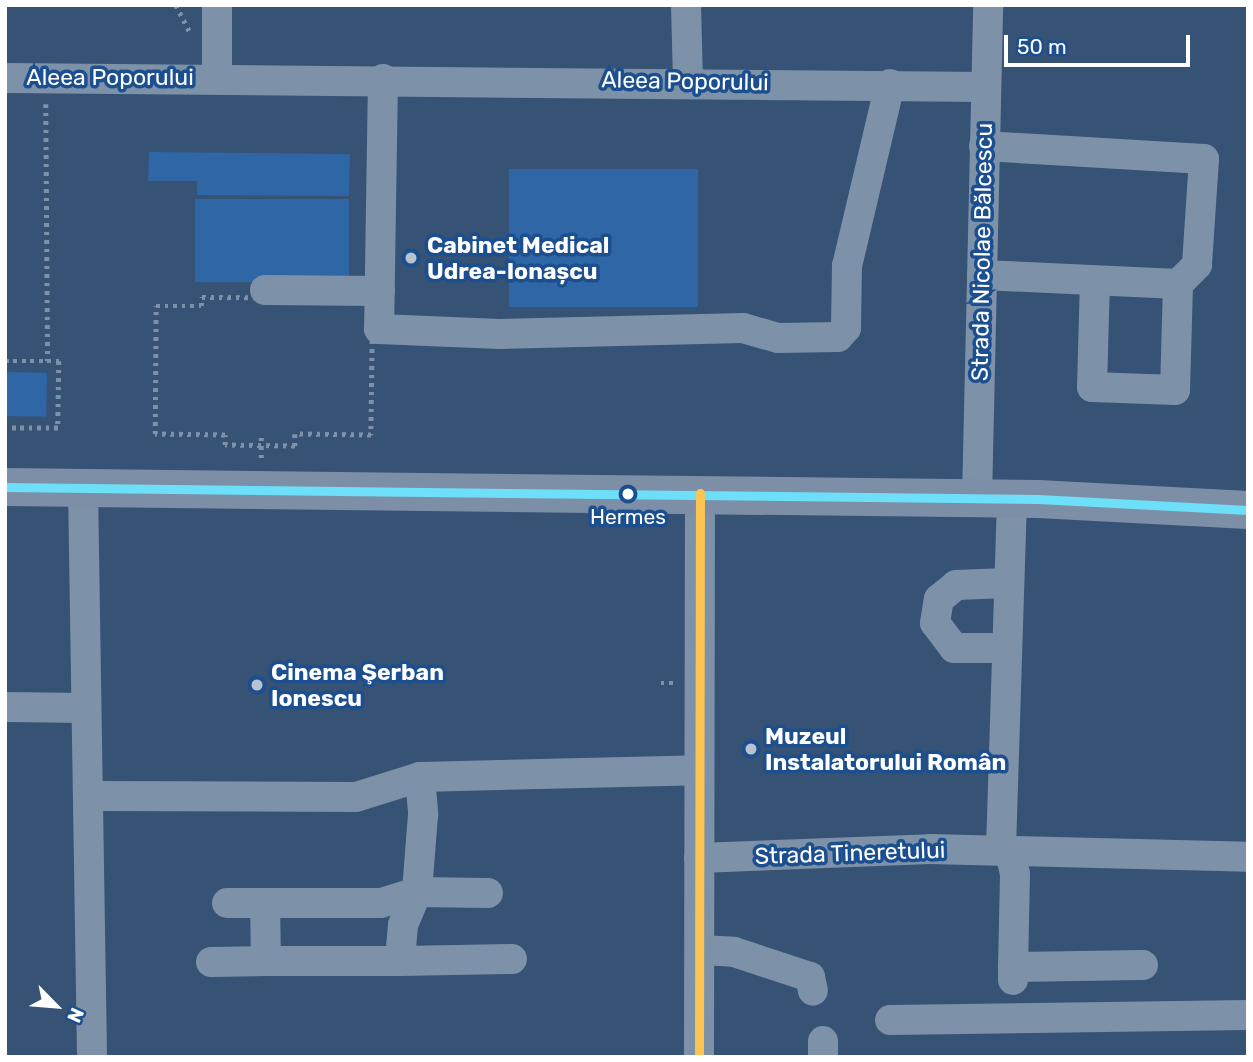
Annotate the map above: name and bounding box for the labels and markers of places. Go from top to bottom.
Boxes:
place label: Cabinet Medical Udrea-Ionașcu [427,231,609,285]
marker: Cabinet Medical Udrea-Ionașcu [401,248,421,268]
marker: Hermes [621,487,635,501]
place label: Hermes [590,504,666,530]
place label: Cinema Şerban Ionescu [271,658,444,712]
marker: Cinema Şerban Ionescu [249,677,265,693]
place label: Muzeul Instalatorului Român [765,722,1006,776]
marker: Muzeul Instalatorului Român [743,741,759,757]

